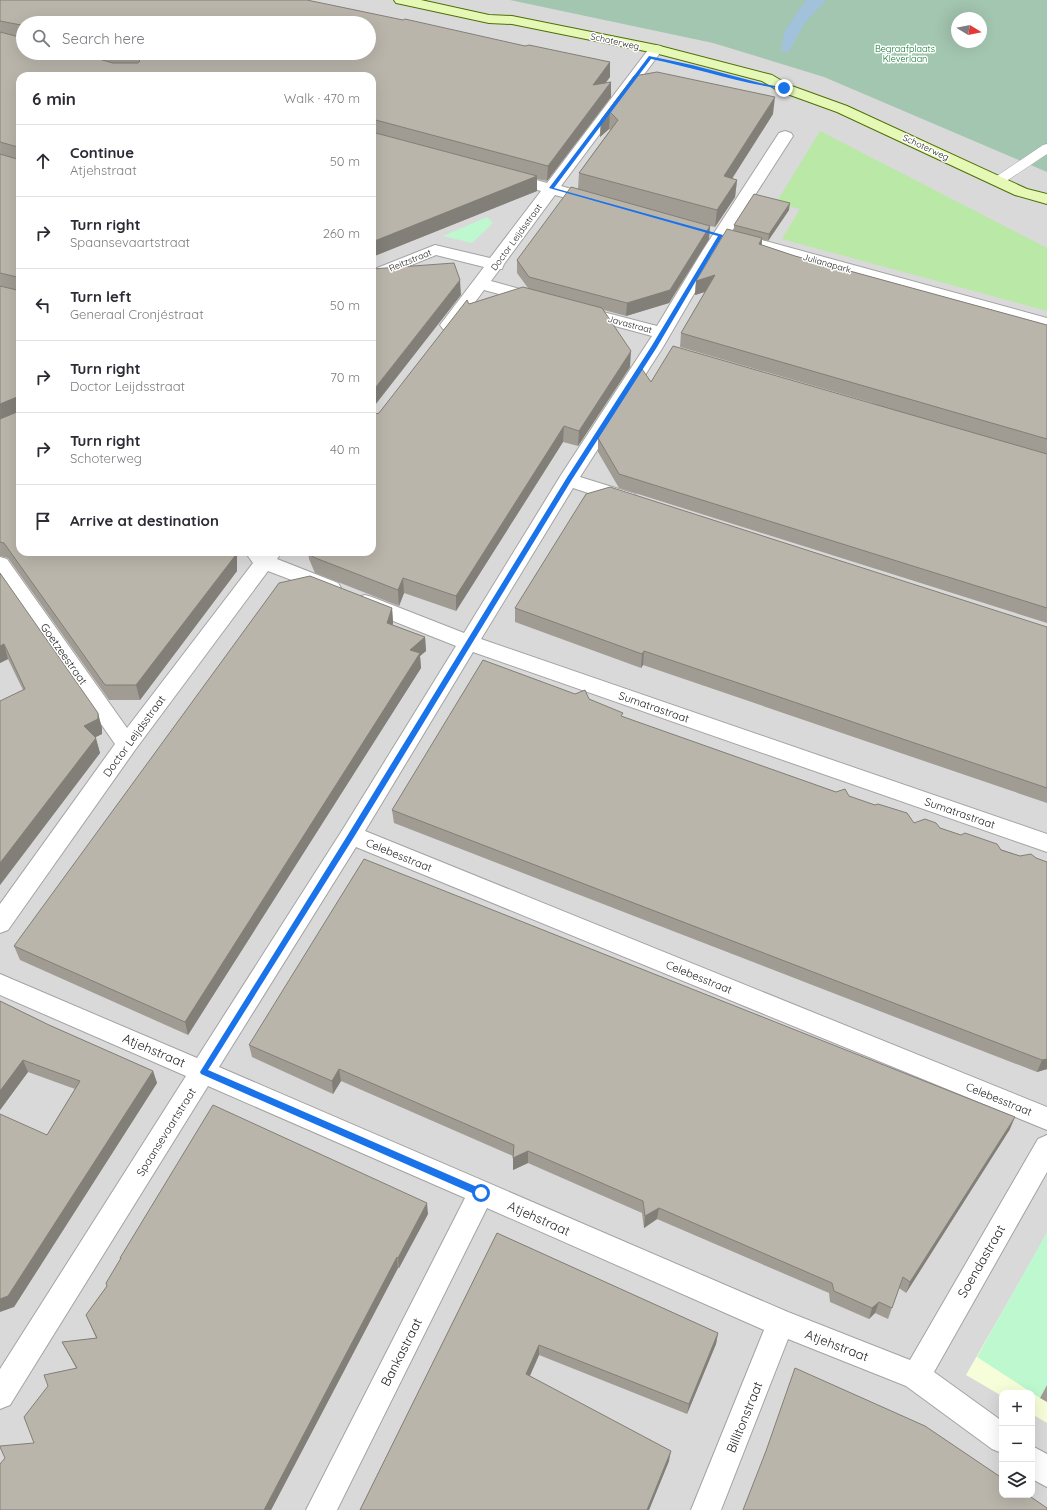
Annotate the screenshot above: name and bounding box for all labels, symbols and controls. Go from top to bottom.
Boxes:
north arrow [951,12,987,48]
search box [16,16,376,60]
icon: search [30,27,52,49]
text: Search here [62,29,145,48]
street label: Schoterweg [590,30,640,52]
park label: Begraafplaats Kleverlaan [875,43,935,64]
route end [775,79,793,97]
text: 6 min [32,88,76,109]
text: Walk · 470 m [284,90,360,106]
street label: Schoterweg [901,132,951,162]
text: Continue [70,143,134,162]
icon: ahead [32,150,54,172]
text: 50 m [330,153,360,169]
text: Atjehstraat [70,162,137,178]
street label: Doctor Leijdsstraat [488,202,544,272]
text: Turn right [70,215,141,234]
icon: right [32,222,54,244]
text: 260 m [323,225,360,241]
text: Spaansevaartstraat [70,234,190,250]
street label: Reitzstraat [387,246,433,274]
street label: Julianapark [802,251,853,275]
text: Turn left [70,287,132,306]
icon: left [32,294,54,316]
text: 50 m [330,297,360,313]
text: Generaal Cronjéstraat [70,306,204,322]
street label: Javastraat [607,313,653,335]
text: Turn right [70,359,141,378]
icon: right [32,366,54,388]
text: 70 m [330,369,360,385]
text: Doctor Leijdsstraat [70,378,185,394]
text: Turn right [70,431,141,450]
icon: right [32,438,54,460]
text: 40 m [330,441,360,457]
text: Schoterweg [70,450,142,466]
icon: arrive [32,510,54,532]
text: Arrive at destination [70,511,219,530]
street label: Goetzeestraat [38,621,91,688]
street label: Sumatrastraat [617,688,691,726]
street label: Doctor Leijdsstraat [100,692,168,779]
street label: Sumatrastraat [923,794,997,832]
street label: Celebesstraat [364,835,434,875]
street label: Celebesstraat [664,957,734,997]
street label: Atjehstraat [120,1030,188,1070]
street label: Celebesstraat [964,1079,1034,1119]
street label: Spaansevaartstraat [133,1085,199,1179]
route start [472,1184,490,1202]
street label: Atjehstraat [505,1197,573,1239]
street label: Soendastraat [954,1222,1008,1300]
street label: Bankastraat [377,1315,425,1389]
street label: Atjehstraat [803,1326,871,1364]
street label: Billitonstraat [722,1379,766,1455]
map controls [999,1390,1035,1498]
button: + [999,1390,1035,1426]
button: − [999,1426,1035,1462]
button: layers [999,1462,1035,1498]

